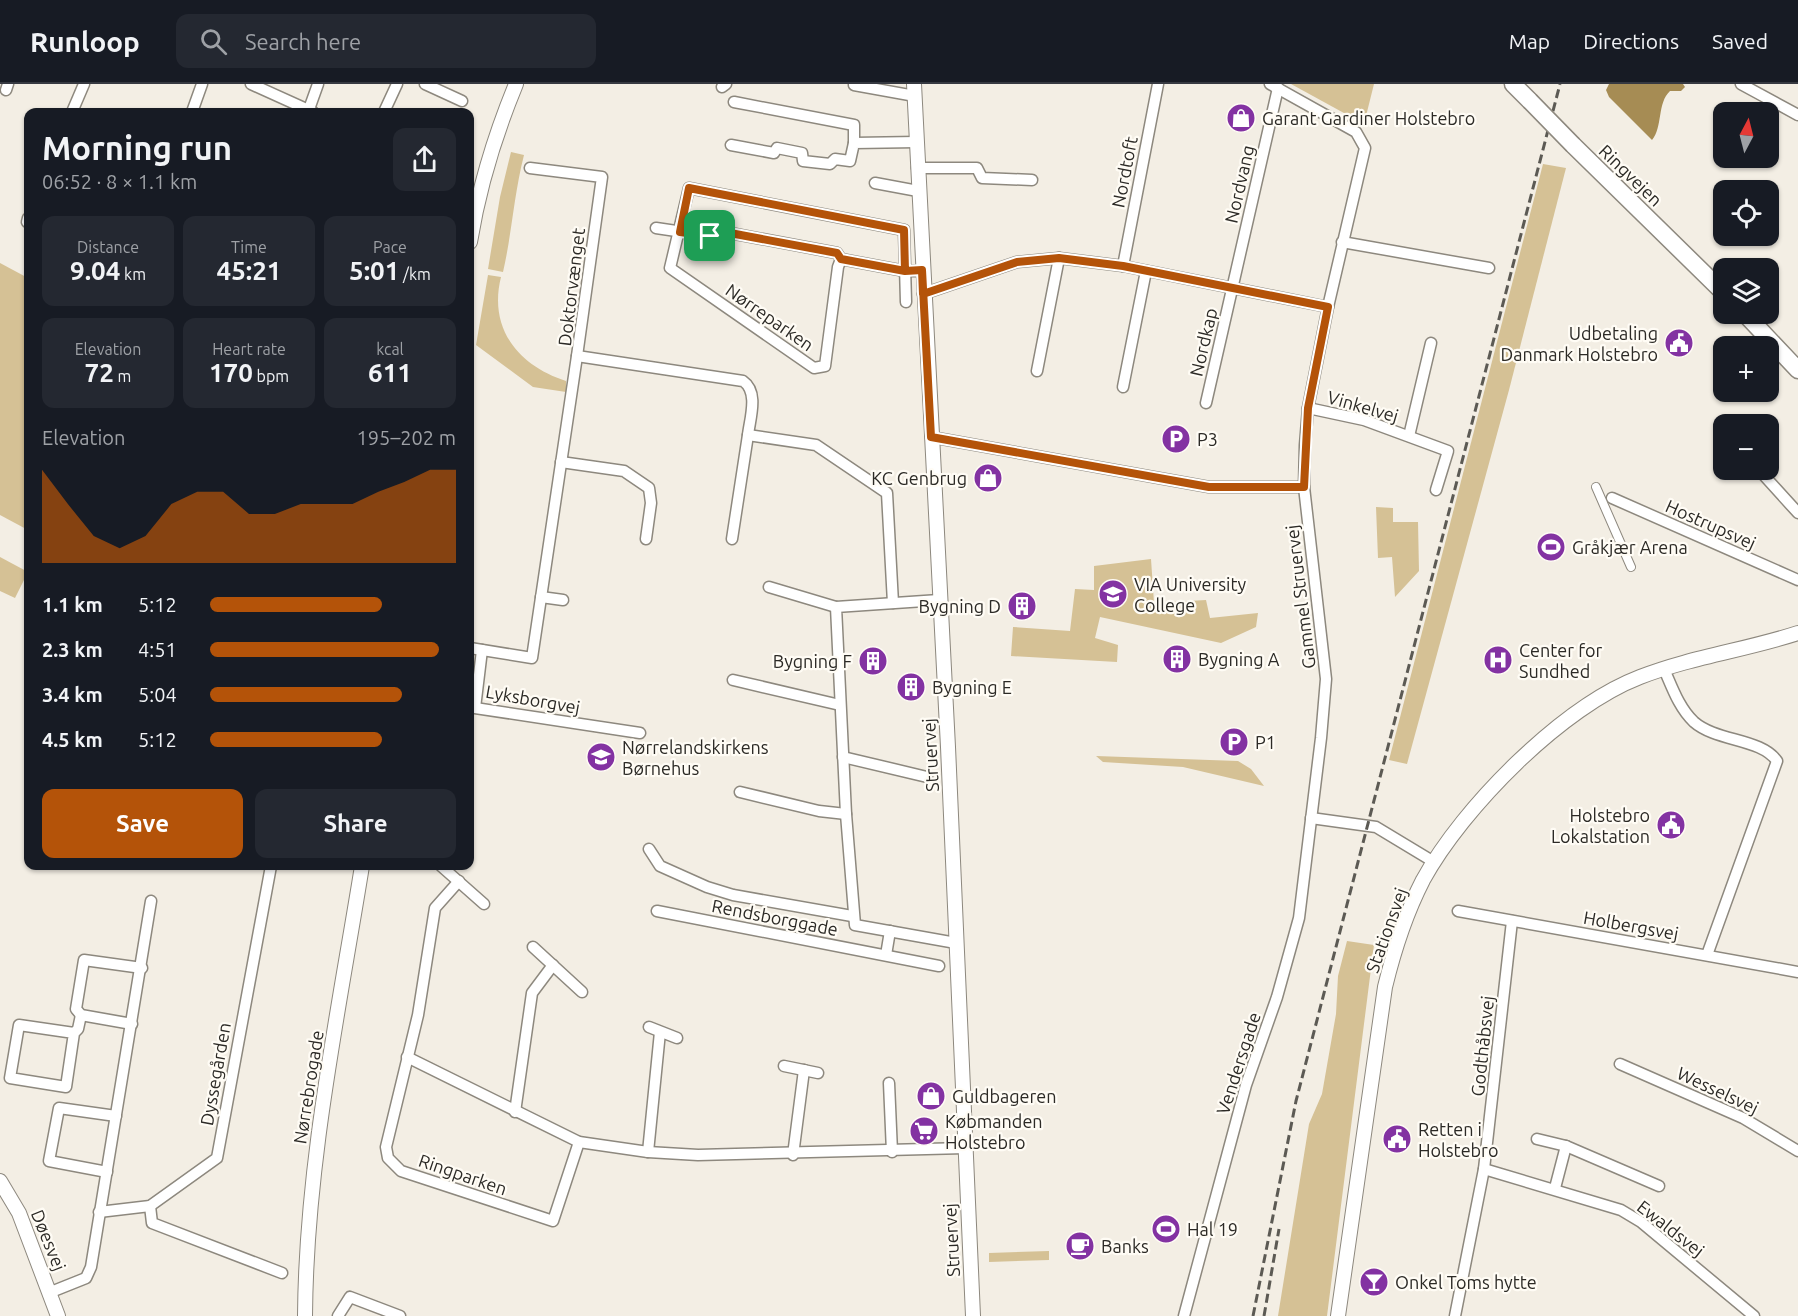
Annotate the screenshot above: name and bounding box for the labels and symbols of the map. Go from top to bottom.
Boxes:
shop icon: Garant Gardiner Holstebro [1225,102,1257,134]
north arrow [1713,102,1779,168]
place label: Garant Gardiner Holstebro [1262,108,1475,128]
street label: Nordtoft [1107,135,1141,209]
street label: Ringvejen [1595,140,1667,210]
street label: Nordvang [1220,143,1258,225]
pin [684,210,735,261]
street label: Doktorvænget [554,227,588,347]
street label: Nørreparken [722,279,818,355]
street label: Nordkap [1185,306,1221,378]
place label: Udbetaling Danmark Holstebro [1501,323,1658,364]
public building icon: Udbetaling Danmark Holstebro [1663,327,1695,359]
street label: Vinkelvej [1325,386,1401,426]
parking icon: P3 [1160,423,1192,455]
place label: P3 [1197,429,1218,449]
shop icon: KC Genbrug [972,462,1004,494]
place label: KC Genbrug [871,468,967,488]
street label: Hostrupsvej [1663,495,1759,553]
street label: Gammel Struervej [1281,524,1319,670]
sports icon: Gråkjær Arena [1535,531,1567,563]
place label: Gråkjær Arena [1572,537,1688,557]
place label: VIA University College [1134,574,1247,615]
school or university icon: VIA University College [1097,578,1129,610]
building icon: Bygning D [1006,590,1038,622]
place label: Bygning D [918,596,1001,616]
place label: Center for Sundhed [1519,640,1603,681]
building icon: Bygning A [1161,643,1193,675]
hospital icon: Center for Sundhed [1482,644,1514,676]
building icon: Bygning F [857,645,889,677]
place label: Bygning A [1198,649,1280,669]
place label: Bygning F [773,651,852,671]
building icon: Bygning E [895,671,927,703]
place label: Bygning E [932,677,1012,697]
street label: Lyksborgvej [484,681,582,717]
street label: Struervej [918,718,942,792]
parking icon: P1 [1218,726,1250,758]
place label: P1 [1255,732,1276,752]
place label: Nørrelandskirkens Børnehus [622,737,769,778]
school or university icon: Nørrelandskirkens Børnehus [585,741,617,773]
place label: Holstebro Lokalstation [1551,805,1650,846]
public building icon: Holstebro Lokalstation [1655,809,1687,841]
street label: Stationsvej [1361,885,1411,975]
street label: Rendsborggade [710,895,840,939]
street label: Holbergsvej [1582,907,1680,943]
street label: Godthåbsvej [1467,995,1497,1097]
street label: Vendersgade [1212,1009,1264,1117]
street label: Dyssegården [196,1021,234,1127]
street label: Nørrebrogade [289,1029,327,1145]
street label: Wesselsvej [1674,1062,1762,1118]
shop icon: Guldbageren [915,1080,947,1112]
place label: Guldbageren [952,1086,1057,1106]
place label: Købmanden Holstebro [945,1111,1043,1152]
supermarket icon: Købmanden Holstebro [908,1115,940,1147]
place label: Retten i Holstebro [1418,1119,1498,1160]
public building icon: Retten i Holstebro [1381,1123,1413,1155]
street label: Ringparken [416,1150,510,1198]
street label: Ewaldsvej [1634,1196,1708,1260]
street label: Struervej [939,1203,963,1277]
street label: Døesvej [28,1207,70,1273]
sports icon: Hal 19 [1150,1213,1182,1245]
place label: Hal 19 [1187,1219,1238,1239]
cafe icon: Banks [1064,1230,1096,1262]
place label: Banks [1101,1236,1149,1256]
bar icon: Onkel Toms hytte [1358,1266,1390,1298]
place label: Onkel Toms hytte [1395,1272,1537,1292]

